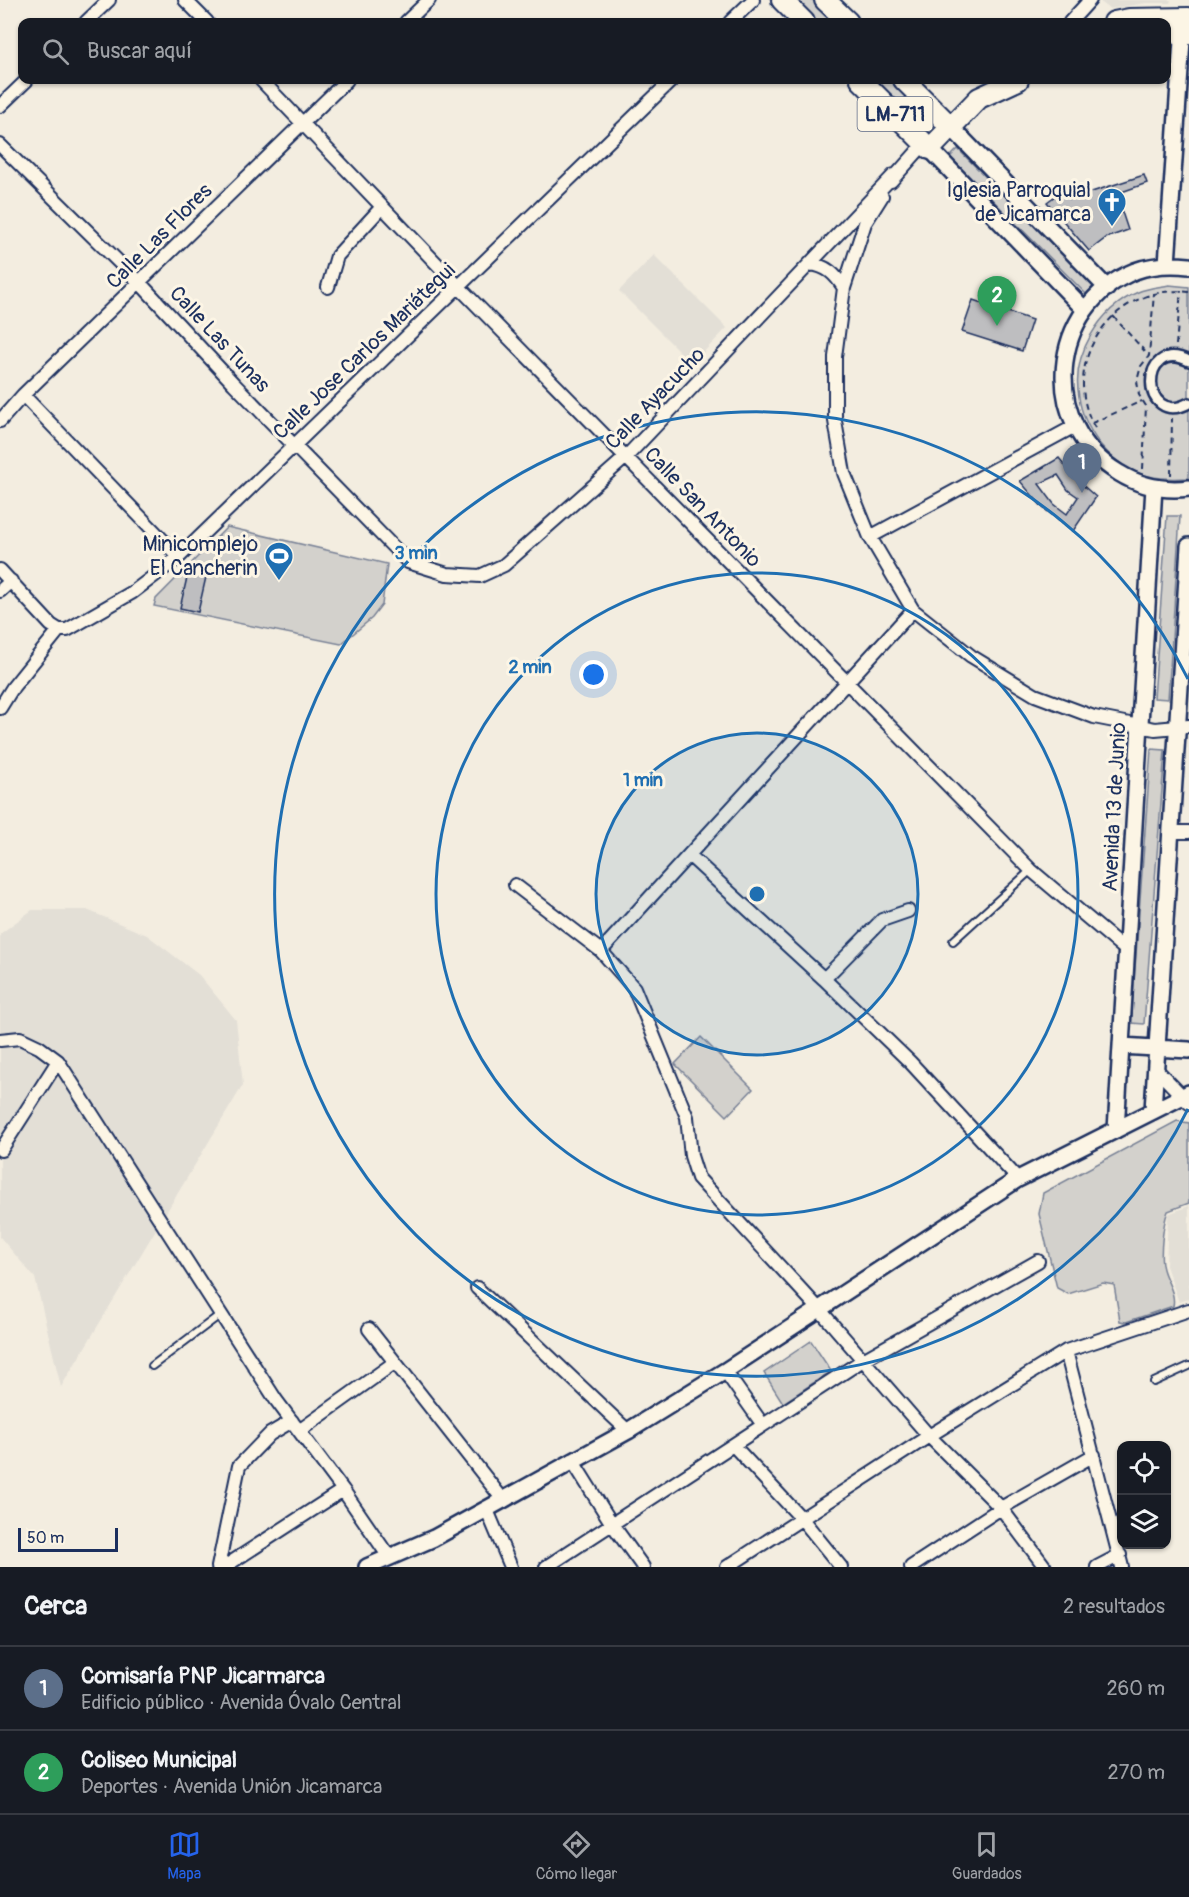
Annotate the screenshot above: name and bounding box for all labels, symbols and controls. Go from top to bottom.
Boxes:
search box [18,18,1171,84]
icon: search [39,35,72,68]
text: Buscar aquí [87,37,192,65]
road number: LM-711 [858,97,932,131]
street label: Calle Las Flores [101,177,218,295]
place label: Iglesia Parroquial de Jicamarca [946,177,1091,228]
church icon: Iglesia Parroquial de Jicamarca [1096,186,1128,228]
street label: Calle Jose Carlos Mariátegui [267,257,461,446]
pin: 2 [978,276,1016,326]
street label: Calle Las Tunas [163,280,276,399]
street label: Calle Ayacucho [600,341,711,455]
street label: Calle San Antonio [638,441,767,573]
pin: 1 [1062,444,1102,493]
place label: Minicomplejo El Cancherin [142,531,258,582]
sports icon: Minicomplejo El Cancherin [263,540,295,582]
text: 3 min [394,542,438,565]
text: 2 min [508,656,552,679]
your location [579,660,608,689]
street label: Avenida 13 de Junio [1097,722,1132,892]
text: 1 min [623,769,663,792]
centre of rings [747,884,767,904]
map controls [1117,1441,1171,1549]
button: locate [1117,1441,1171,1495]
button: layers [1117,1495,1171,1549]
scale bar [18,1525,118,1552]
text: 50 m [27,1528,64,1548]
text: Cerca [24,1590,87,1622]
text: 2 resultados [1063,1594,1165,1619]
text: Comisaría PNP Jicarmarca [81,1662,325,1690]
text: 1 [40,1676,47,1701]
text: 260 m [1106,1676,1165,1701]
text: Edificio público · Avenida Óvalo Central [81,1690,402,1715]
text: Coliseo Municipal [81,1746,237,1774]
text: 2 [38,1760,49,1785]
text: 270 m [1107,1760,1165,1785]
text: Deportes · Avenida Unión Jicamarca [81,1774,382,1799]
tab: Mapa [167,1828,201,1884]
tab: Cómo llegar [536,1828,617,1884]
tab: Guardados [952,1828,1022,1884]

